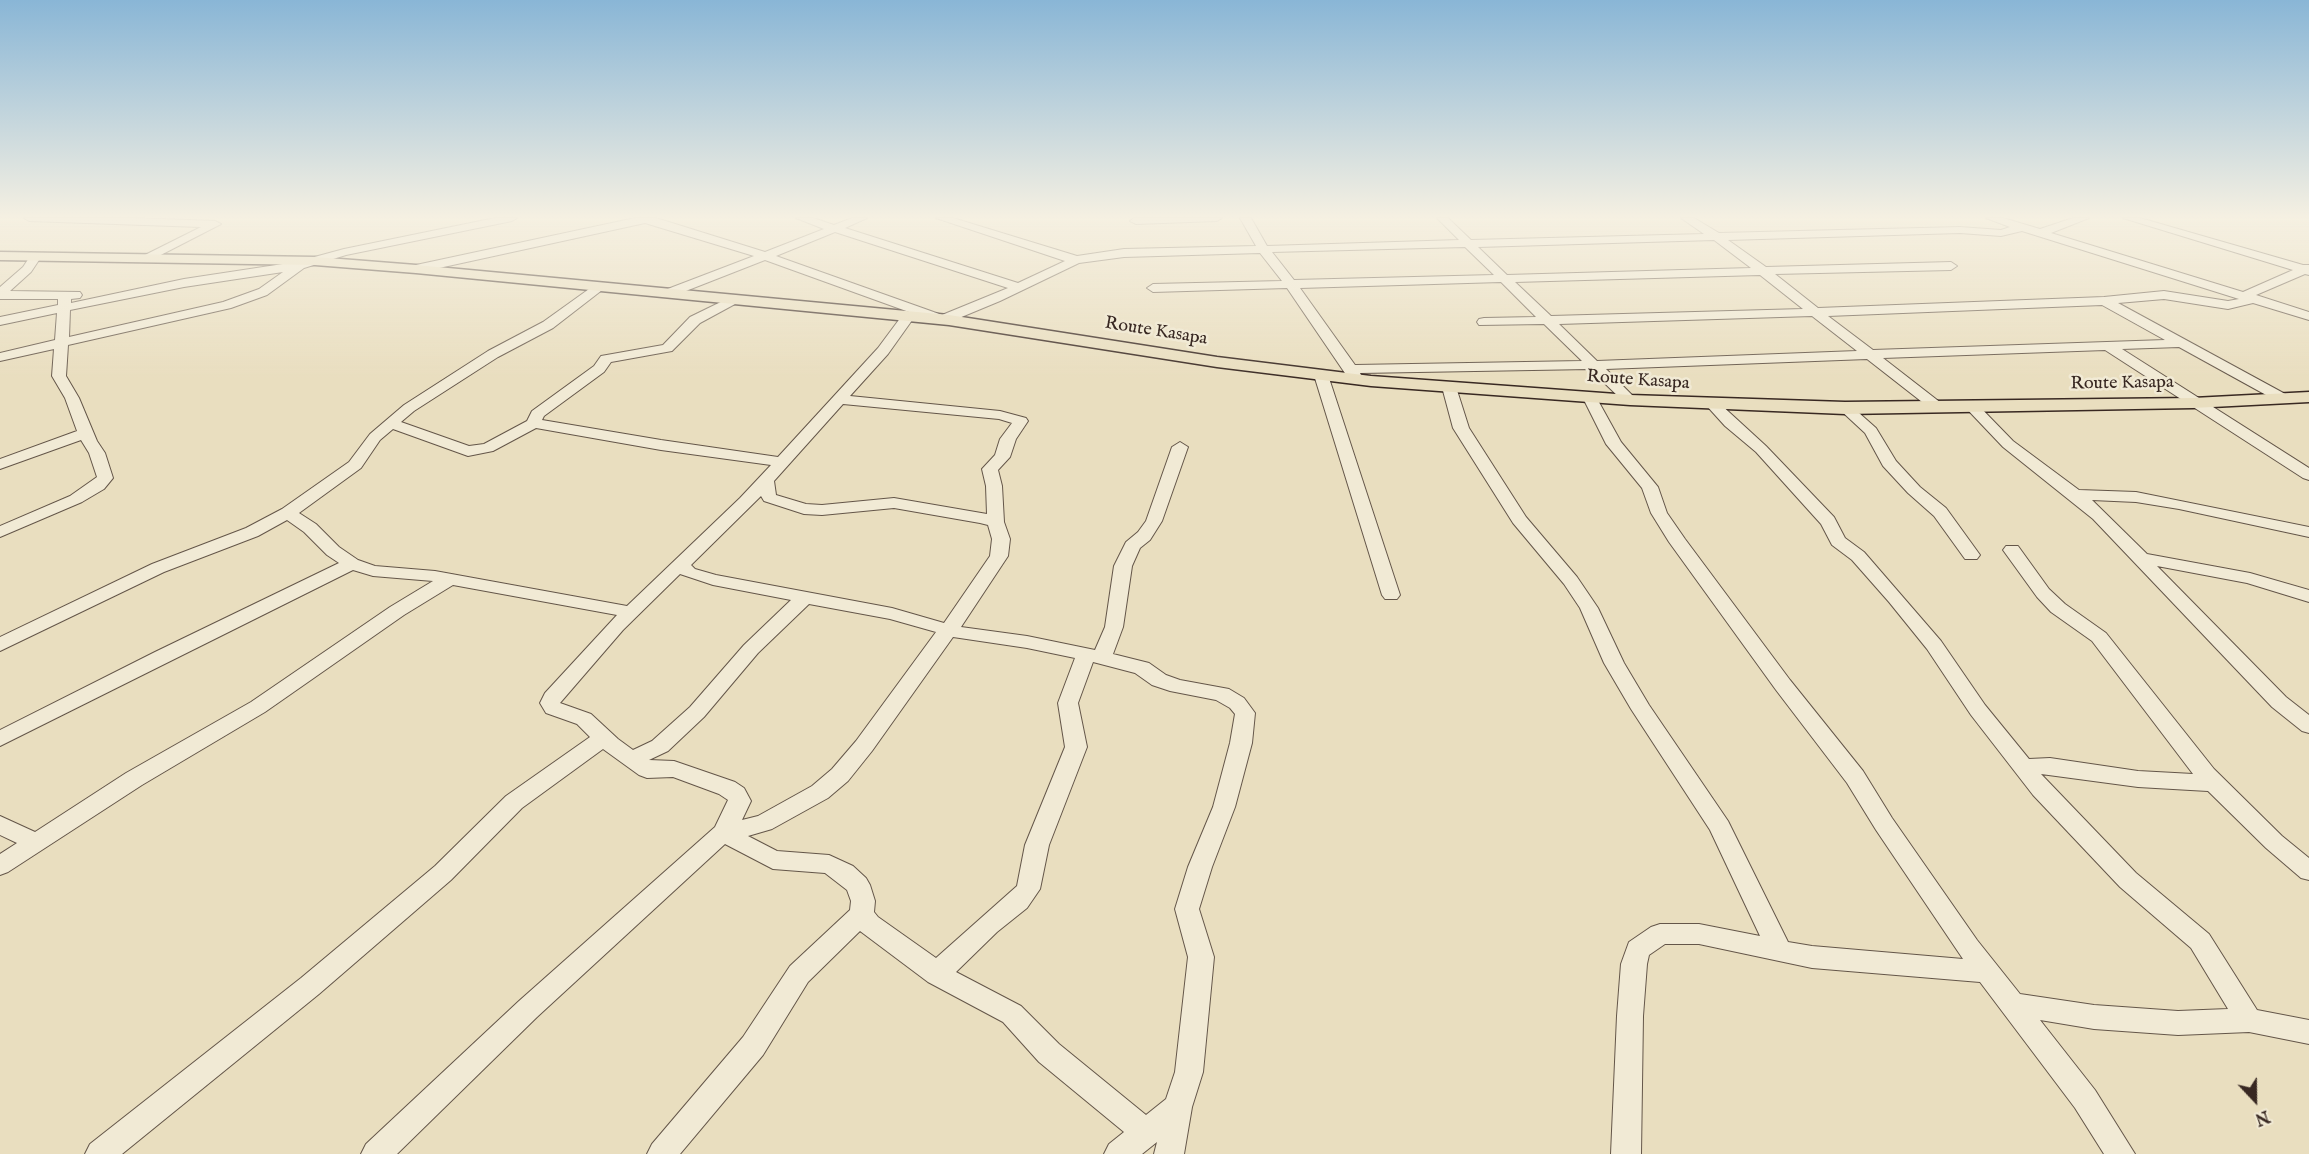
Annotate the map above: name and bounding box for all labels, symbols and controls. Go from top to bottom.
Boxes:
street label: Route Kasapa [1103,313,1209,351]
street label: Route Kasapa [1586,367,1690,395]
street label: Route Kasapa [2070,372,2174,396]
north arrow [2225,1070,2285,1130]
text: N [2252,1105,2272,1129]

